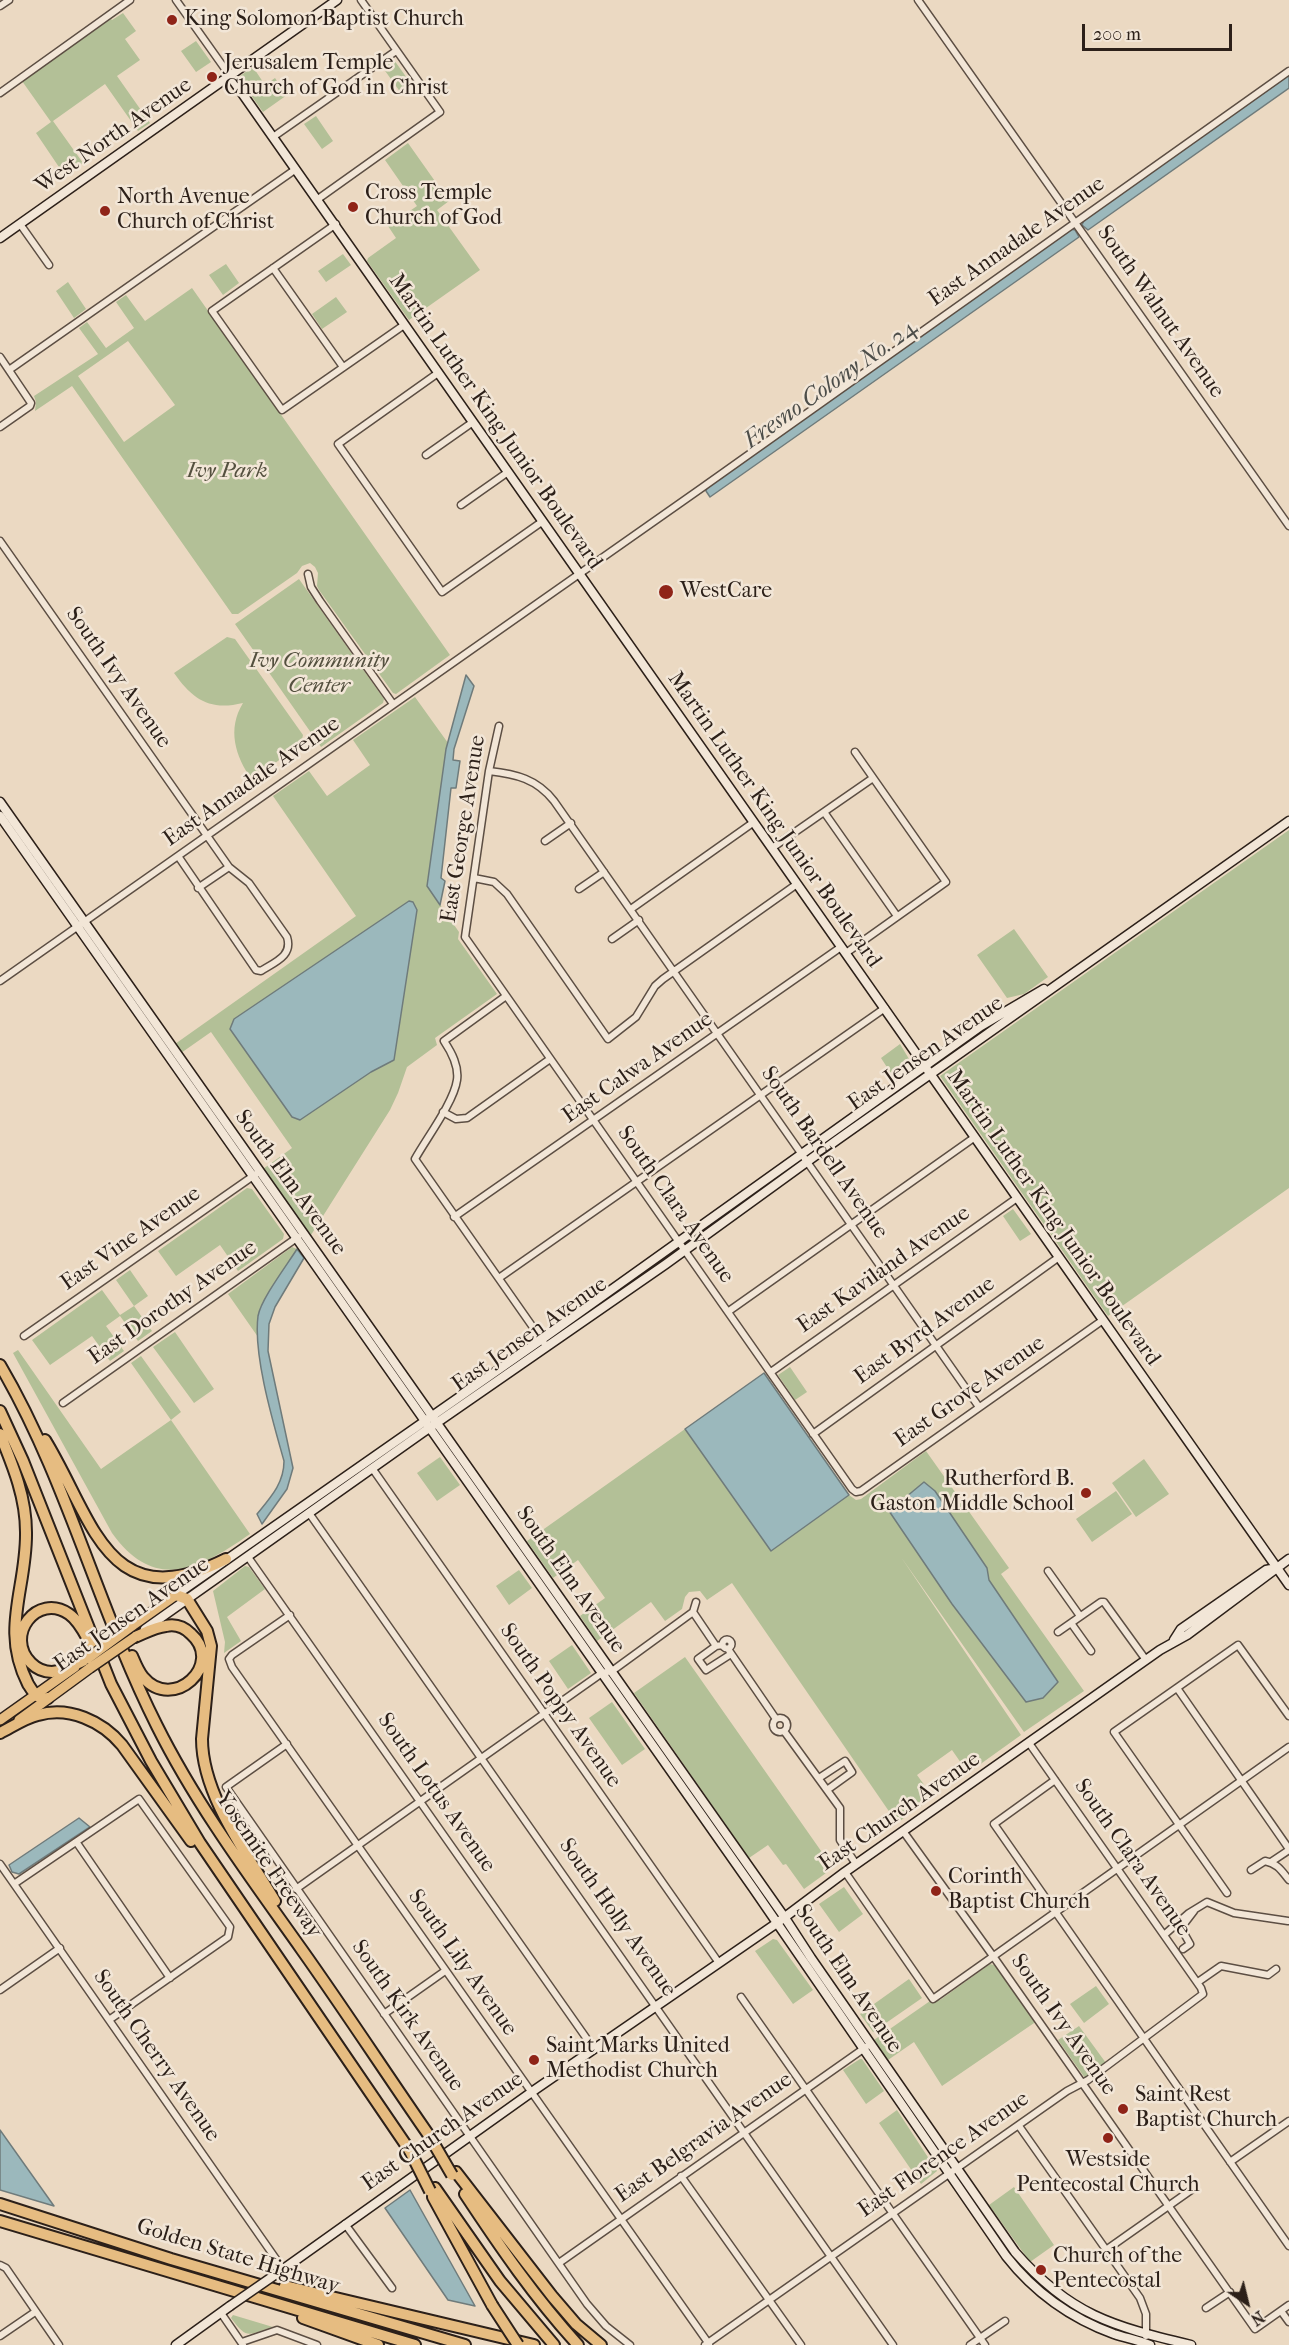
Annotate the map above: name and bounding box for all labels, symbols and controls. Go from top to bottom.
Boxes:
place label: King Solomon Baptist Church [184,7,464,33]
scale bar [1085,12,1235,50]
marker: King Solomon Baptist Church [165,13,179,27]
text: 200 m [1093,24,1141,45]
place label: Jerusalem Temple Church of God in Christ [224,51,449,102]
marker: Jerusalem Temple Church of God in Christ [205,70,219,84]
street label: West North Avenue [31,72,197,200]
street label: East Annadale Avenue [924,171,1110,313]
place label: Cross Temple Church of God [365,181,502,232]
place label: North Avenue Church of Christ [117,185,274,236]
marker: Cross Temple Church of God [346,200,360,214]
marker: North Avenue Church of Christ [98,204,112,218]
street label: South Walnut Avenue [1091,221,1229,403]
street label: Martin Luther King Junior Boulevard [382,269,608,575]
water label: Fresno Colony No. 24 [739,314,923,456]
park label: Ivy Park [187,459,267,485]
place label: WestCare [680,579,772,605]
marker: WestCare [657,583,675,601]
street label: South Ivy Avenue [60,602,176,754]
park label: Ivy Community Center [249,649,389,700]
street label: Martin Luther King Junior Boulevard [661,667,887,973]
street label: East Annadale Avenue [159,711,345,853]
street label: East George Avenue [436,733,492,925]
street label: East Jensen Avenue [843,991,1009,1117]
street label: East Calwa Avenue [558,1006,718,1130]
street label: South Bardell Avenue [755,1062,893,1244]
street label: Martin Luther King Junior Boulevard [940,1065,1166,1371]
street label: South Elm Avenue [228,1105,352,1261]
street label: South Clara Avenue [611,1121,739,1289]
street label: East Vine Avenue [56,1181,206,1297]
street label: East Kaviland Avenue [793,1201,975,1339]
street label: East Dorothy Avenue [84,1235,262,1371]
street label: East Byrd Avenue [850,1271,1000,1391]
street label: East Jensen Avenue [447,1272,613,1398]
street label: East Grove Avenue [890,1330,1050,1454]
place label: Rutherford B. Gaston Middle School [870,1467,1074,1518]
marker: Rutherford B. Gaston Middle School [1079,1486,1093,1500]
street label: South Elm Avenue [510,1502,630,1658]
street label: East Jensen Avenue [49,1552,215,1678]
street label: South Poppy Avenue [493,1619,627,1793]
street label: South Lotus Avenue [371,1708,501,1878]
street label: East Church Avenue [814,1747,986,1877]
street label: South Clara Avenue [1068,1774,1196,1942]
street label: Yosemite Freeway [209,1787,327,1943]
street label: South Holly Avenue [553,1834,681,2002]
place label: Corinth Baptist Church [948,1865,1090,1916]
marker: Corinth Baptist Church [929,1884,943,1898]
street label: South Lily Avenue [402,1885,522,2041]
street label: South Elm Avenue [789,1900,907,2058]
street label: South Kirk Avenue [345,1935,469,2097]
street label: South Ivy Avenue [1005,1949,1121,2101]
street label: South Cherry Avenue [87,1965,225,2147]
place label: Saint Marks United Methodist Church [546,2034,730,2086]
marker: Saint Marks United Methodist Church [527,2053,541,2067]
street label: East Church Avenue [357,2067,529,2197]
street label: East Belgravia Avenue [610,2067,798,2209]
place label: Saint Rest Baptist Church [1135,2083,1277,2134]
street label: East Florence Avenue [854,2086,1034,2224]
marker: Saint Rest Baptist Church [1116,2102,1130,2116]
marker: Westside Pentecostal Church [1101,2131,1115,2145]
place label: Westside Pentecostal Church [1016,2148,1200,2200]
street label: Golden State Highway [133,2214,343,2300]
place label: Church of the Pentecostal [1053,2244,1182,2296]
marker: Church of the Pentecostal [1034,2263,1048,2277]
north arrow [1217,2273,1277,2333]
text: N [1247,2307,1268,2329]

